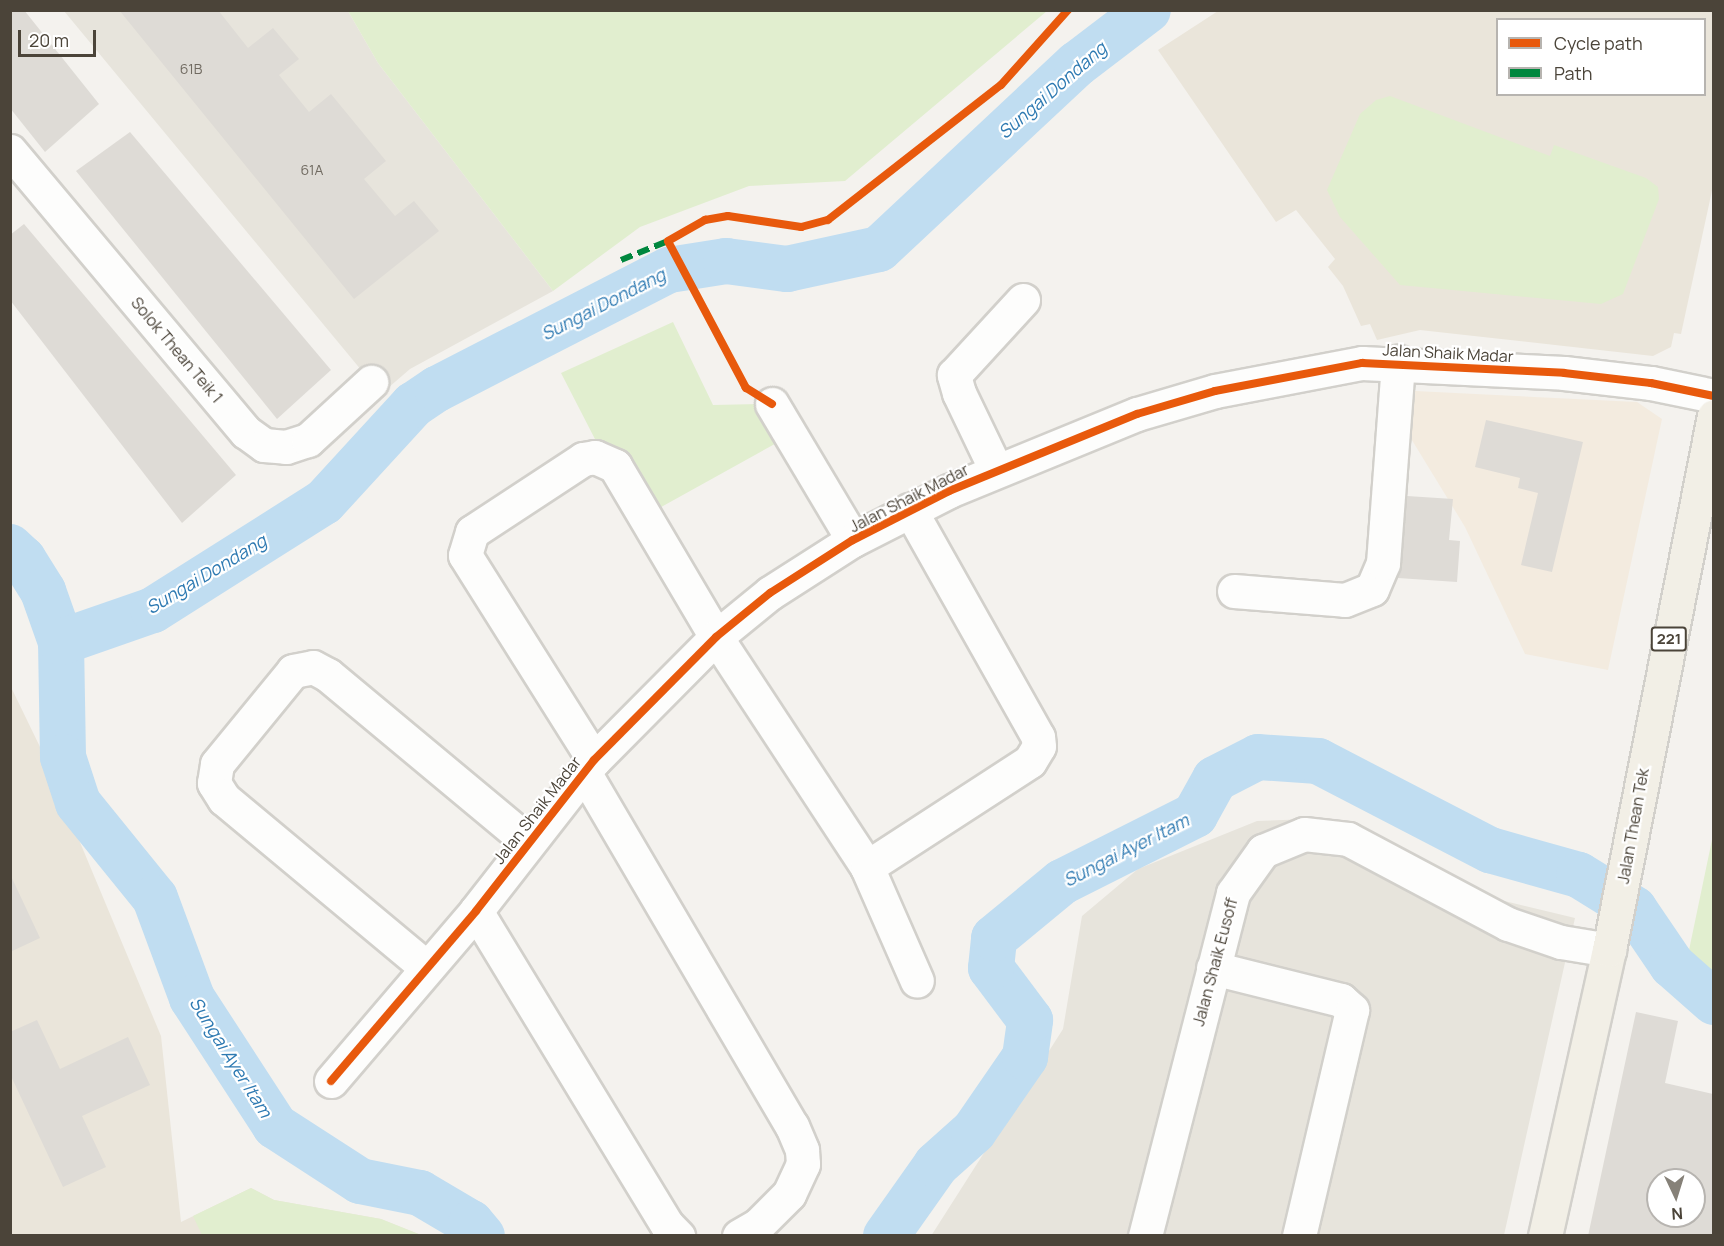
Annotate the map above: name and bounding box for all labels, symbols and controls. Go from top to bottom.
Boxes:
scale bar [21,18,99,56]
legend [1496,18,1706,96]
text: 20 m [29,28,69,52]
text: Cycle path [1554,31,1643,55]
water label: Sungai Dondang [993,37,1111,143]
house number: 61B [180,61,202,77]
text: Path [1554,61,1592,85]
house number: 61A [301,162,323,178]
water label: Sungai Dondang [537,263,669,345]
street label: Solok Thean Teik 1 [127,293,227,407]
street label: Jalan Shaik Madar [1382,340,1514,366]
street label: Jalan Shaik Madar [846,460,972,536]
water label: Sungai Dondang [142,530,270,618]
road number: 221 [1650,627,1688,651]
street label: Jalan Shaik Madar [489,752,585,868]
street label: Jalan Thean Tek [1613,767,1653,885]
water label: Sungai Ayer Itam [1060,809,1192,891]
street label: Jalan Shaik Eusoff [1189,896,1241,1028]
water label: Sungai Ayer Itam [185,993,277,1121]
north arrow [1646,1168,1706,1228]
text: N [1671,1203,1684,1225]

